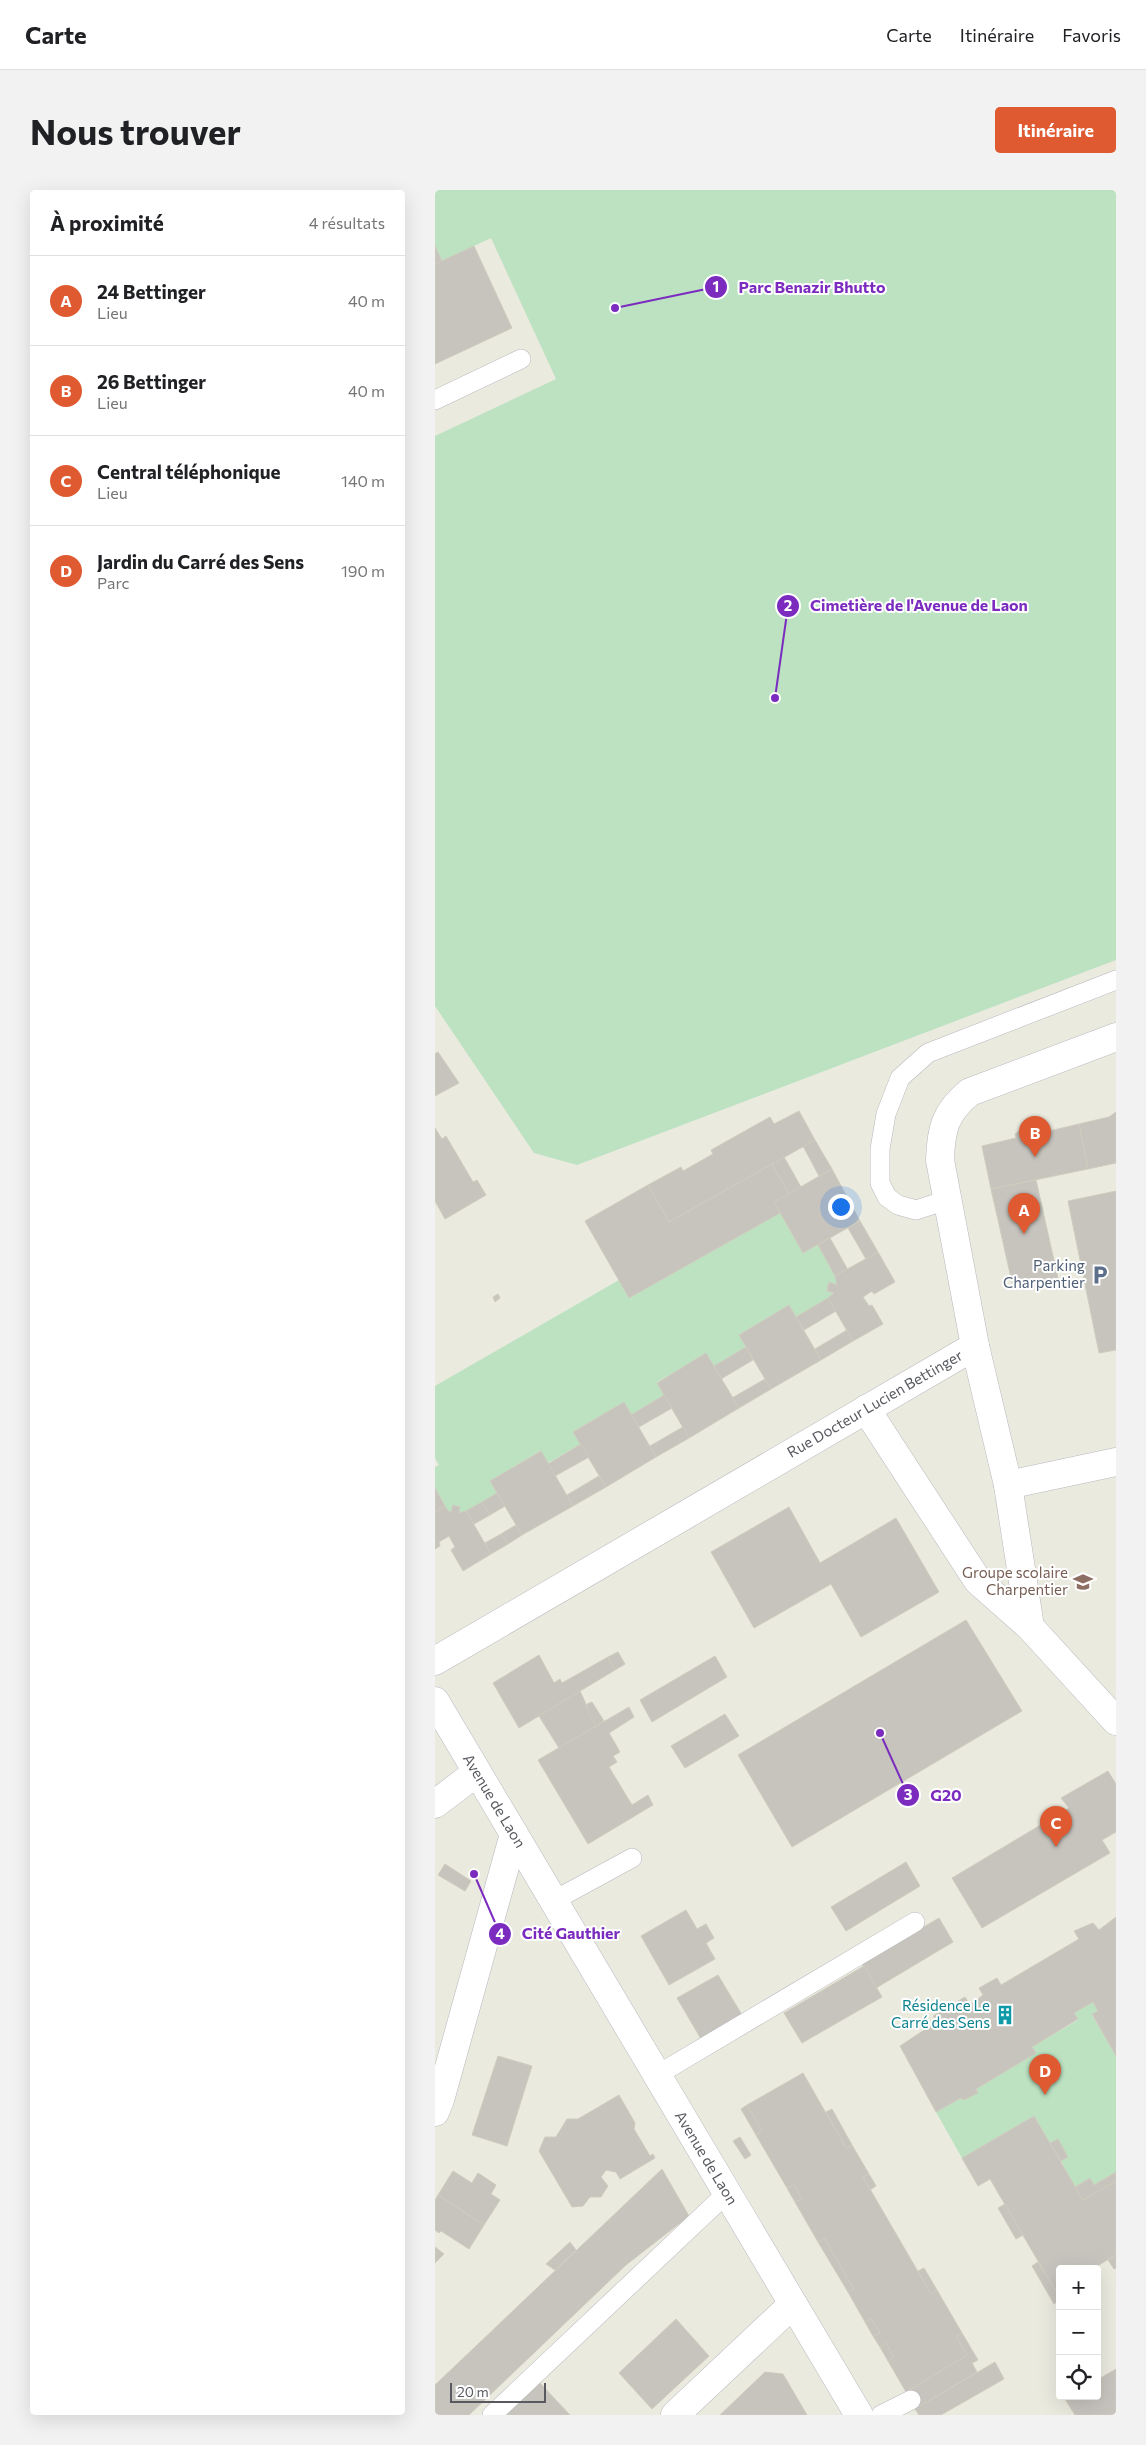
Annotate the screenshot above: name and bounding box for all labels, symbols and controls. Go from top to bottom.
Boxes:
text: Carte [25,20,87,49]
text: Carte [886,24,932,46]
text: Itinéraire [960,24,1034,46]
text: Favoris [1062,24,1121,46]
button: Itinéraire [995,107,1116,153]
text: Nous trouver [30,109,241,152]
text: À proximité [50,210,164,235]
text: 4 résultats [309,213,385,232]
callout: Parc Benazir Bhutto [704,272,896,303]
text: 1 [713,277,719,295]
text: Parc Benazir Bhutto [738,277,886,296]
text: 24 Bettinger [97,280,206,303]
text: A [60,291,72,310]
text: 40 m [348,291,385,310]
text: Lieu [97,303,128,322]
text: 26 Bettinger [97,370,206,393]
text: B [61,381,71,400]
text: 40 m [348,381,385,400]
text: Lieu [97,393,128,412]
text: Central téléphonique [97,460,281,483]
text: C [61,471,71,490]
text: 140 m [341,471,385,490]
text: Lieu [97,483,128,502]
text: Jardin du Carré des Sens [97,550,304,573]
text: D [60,561,72,580]
text: 190 m [341,561,385,580]
text: Parc [97,573,129,592]
callout: Cimetière de l'Avenue de Laon [775,590,1038,621]
text: Cimetière de l'Avenue de Laon [810,595,1028,614]
text: 2 [784,596,792,614]
pin: B [1019,1116,1051,1157]
pin: A [1008,1193,1040,1234]
your location [828,1194,854,1220]
place label: Parking Charpentier [1003,1256,1085,1291]
parking icon: Parking Charpentier [1089,1264,1111,1286]
street label: Rue Docteur Lucien Bettinger [784,1345,965,1461]
place label: Groupe scolaire Charpentier [962,1563,1068,1598]
school or university icon: Groupe scolaire Charpentier [1072,1571,1094,1593]
street label: Avenue de Laon [460,1750,530,1851]
callout: G20 [895,1780,971,1811]
text: 3 [904,1785,913,1803]
text: G20 [930,1785,962,1804]
pin: C [1040,1806,1072,1847]
callout: Cité Gauthier [487,1918,631,1949]
text: Cité Gauthier [522,1923,621,1942]
text: 4 [495,1924,505,1942]
place label: Résidence Le Carré des Sens [891,1996,990,2031]
building icon: Résidence Le Carré des Sens [994,2004,1016,2026]
pin: D [1029,2054,1061,2095]
street label: Avenue de Laon [672,2107,742,2208]
map controls [1056,2265,1101,2400]
button: + [1056,2265,1101,2310]
button: − [1056,2310,1101,2355]
button: locate [1056,2355,1101,2400]
scale bar [450,2380,546,2403]
text: 20 m [457,2383,489,2400]

